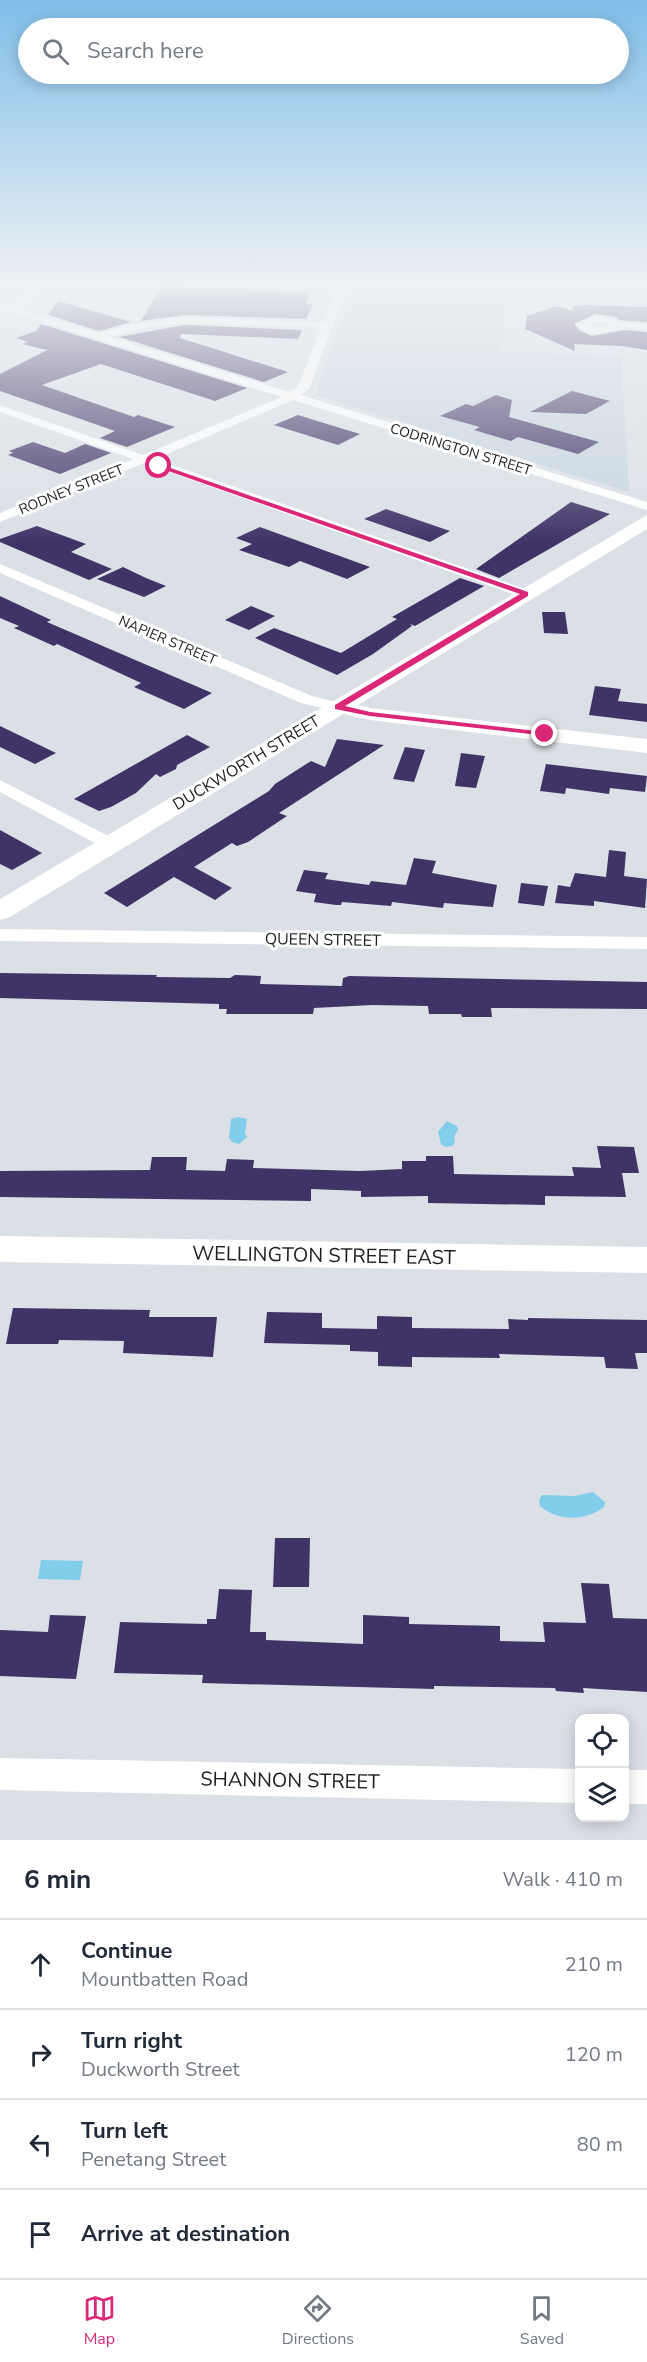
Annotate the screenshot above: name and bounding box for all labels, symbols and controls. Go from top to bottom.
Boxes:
search box [18,18,629,84]
icon: search [39,35,72,68]
text: Search here [87,36,204,66]
street label: CODRINGTON STREET [388,419,534,480]
route start [145,452,171,478]
street label: RODNEY STREET [16,460,127,519]
street label: NAPIER STREET [116,611,220,670]
street label: DUCKWORTH STREET [169,710,324,816]
route end [531,720,557,746]
street label: QUEEN STREET [265,928,382,952]
street label: WELLINGTON STREET EAST [192,1240,456,1271]
map controls [575,1714,629,1822]
button: locate [575,1714,629,1768]
street label: SHANNON STREET [200,1765,380,1796]
button: layers [575,1768,629,1822]
text: 6 min [24,1862,91,1897]
text: Walk · 410 m [503,1866,623,1893]
text: Continue [81,1936,172,1966]
icon: ahead [24,1948,57,1981]
text: 210 m [565,1951,623,1978]
text: Mountbatten Road [81,1966,248,1993]
text: Turn right [81,2026,182,2056]
icon: right [24,2038,57,2071]
text: 120 m [565,2041,623,2068]
text: Duckworth Street [81,2056,240,2083]
text: Turn left [81,2116,168,2146]
icon: left [24,2128,57,2161]
text: 80 m [577,2131,623,2158]
text: Penetang Street [81,2146,226,2173]
icon: arrive [24,2218,57,2251]
text: Arrive at destination [81,2219,290,2249]
tab: Map [83,2292,116,2350]
tab: Directions [282,2292,354,2350]
tab: Saved [520,2292,564,2350]

